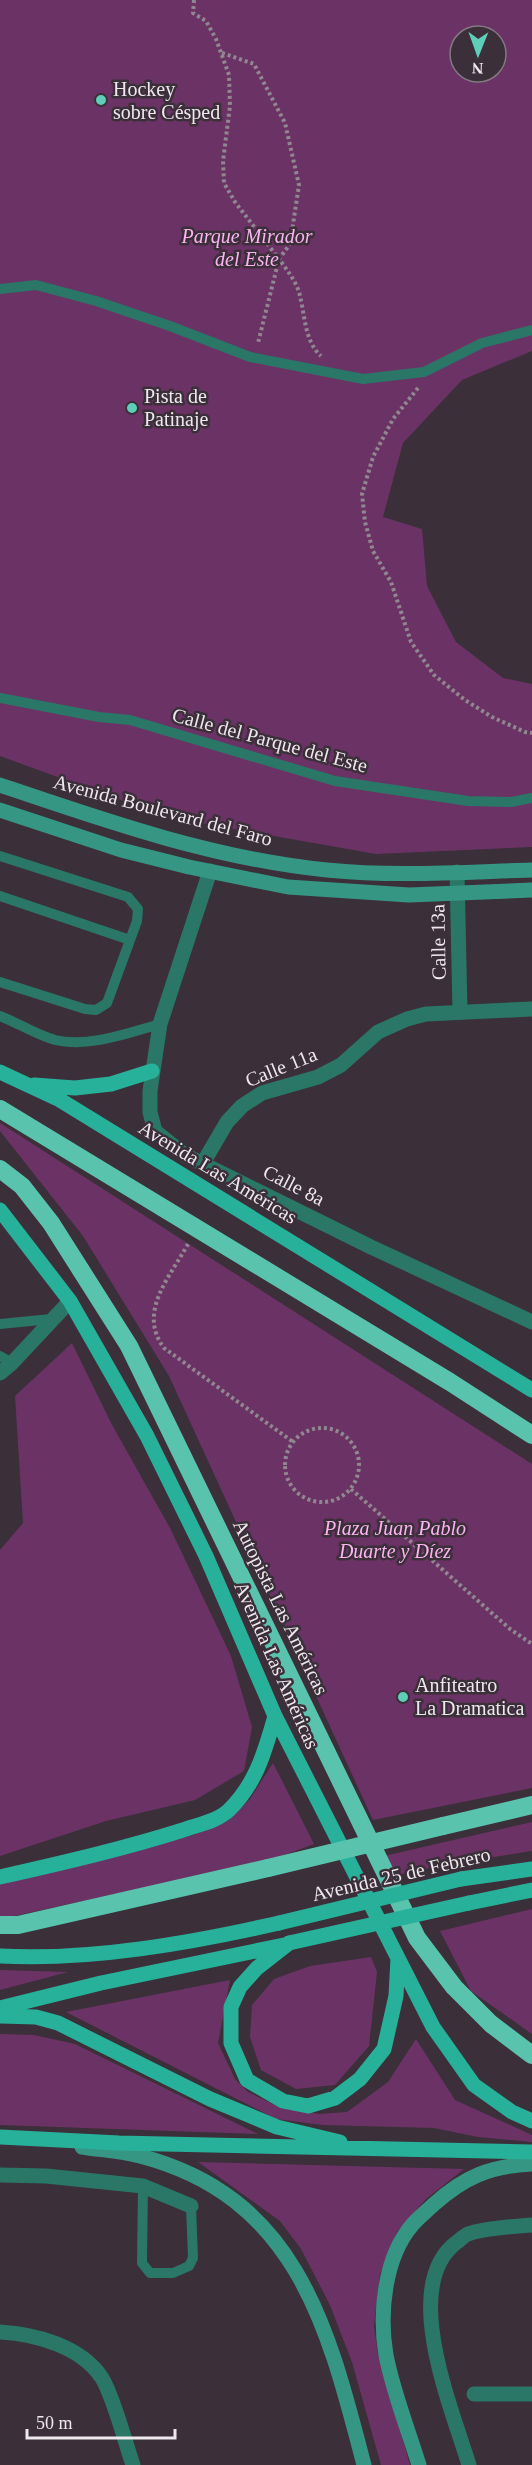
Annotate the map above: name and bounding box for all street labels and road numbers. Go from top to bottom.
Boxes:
street label: Calle del Parque del Este [170,703,370,778]
street label: Avenida Boulevard del Faro [51,770,275,850]
street label: Calle 13a [426,904,450,980]
street label: Calle 11a [242,1043,320,1091]
street label: Avenida Las Américas [135,1116,301,1228]
street label: Calle 8a [260,1160,329,1210]
street label: Autopista Las Américas [228,1516,333,1699]
street label: Avenida Las Américas [230,1578,324,1752]
street label: Avenida 25 de Febrero [310,1843,492,1905]

